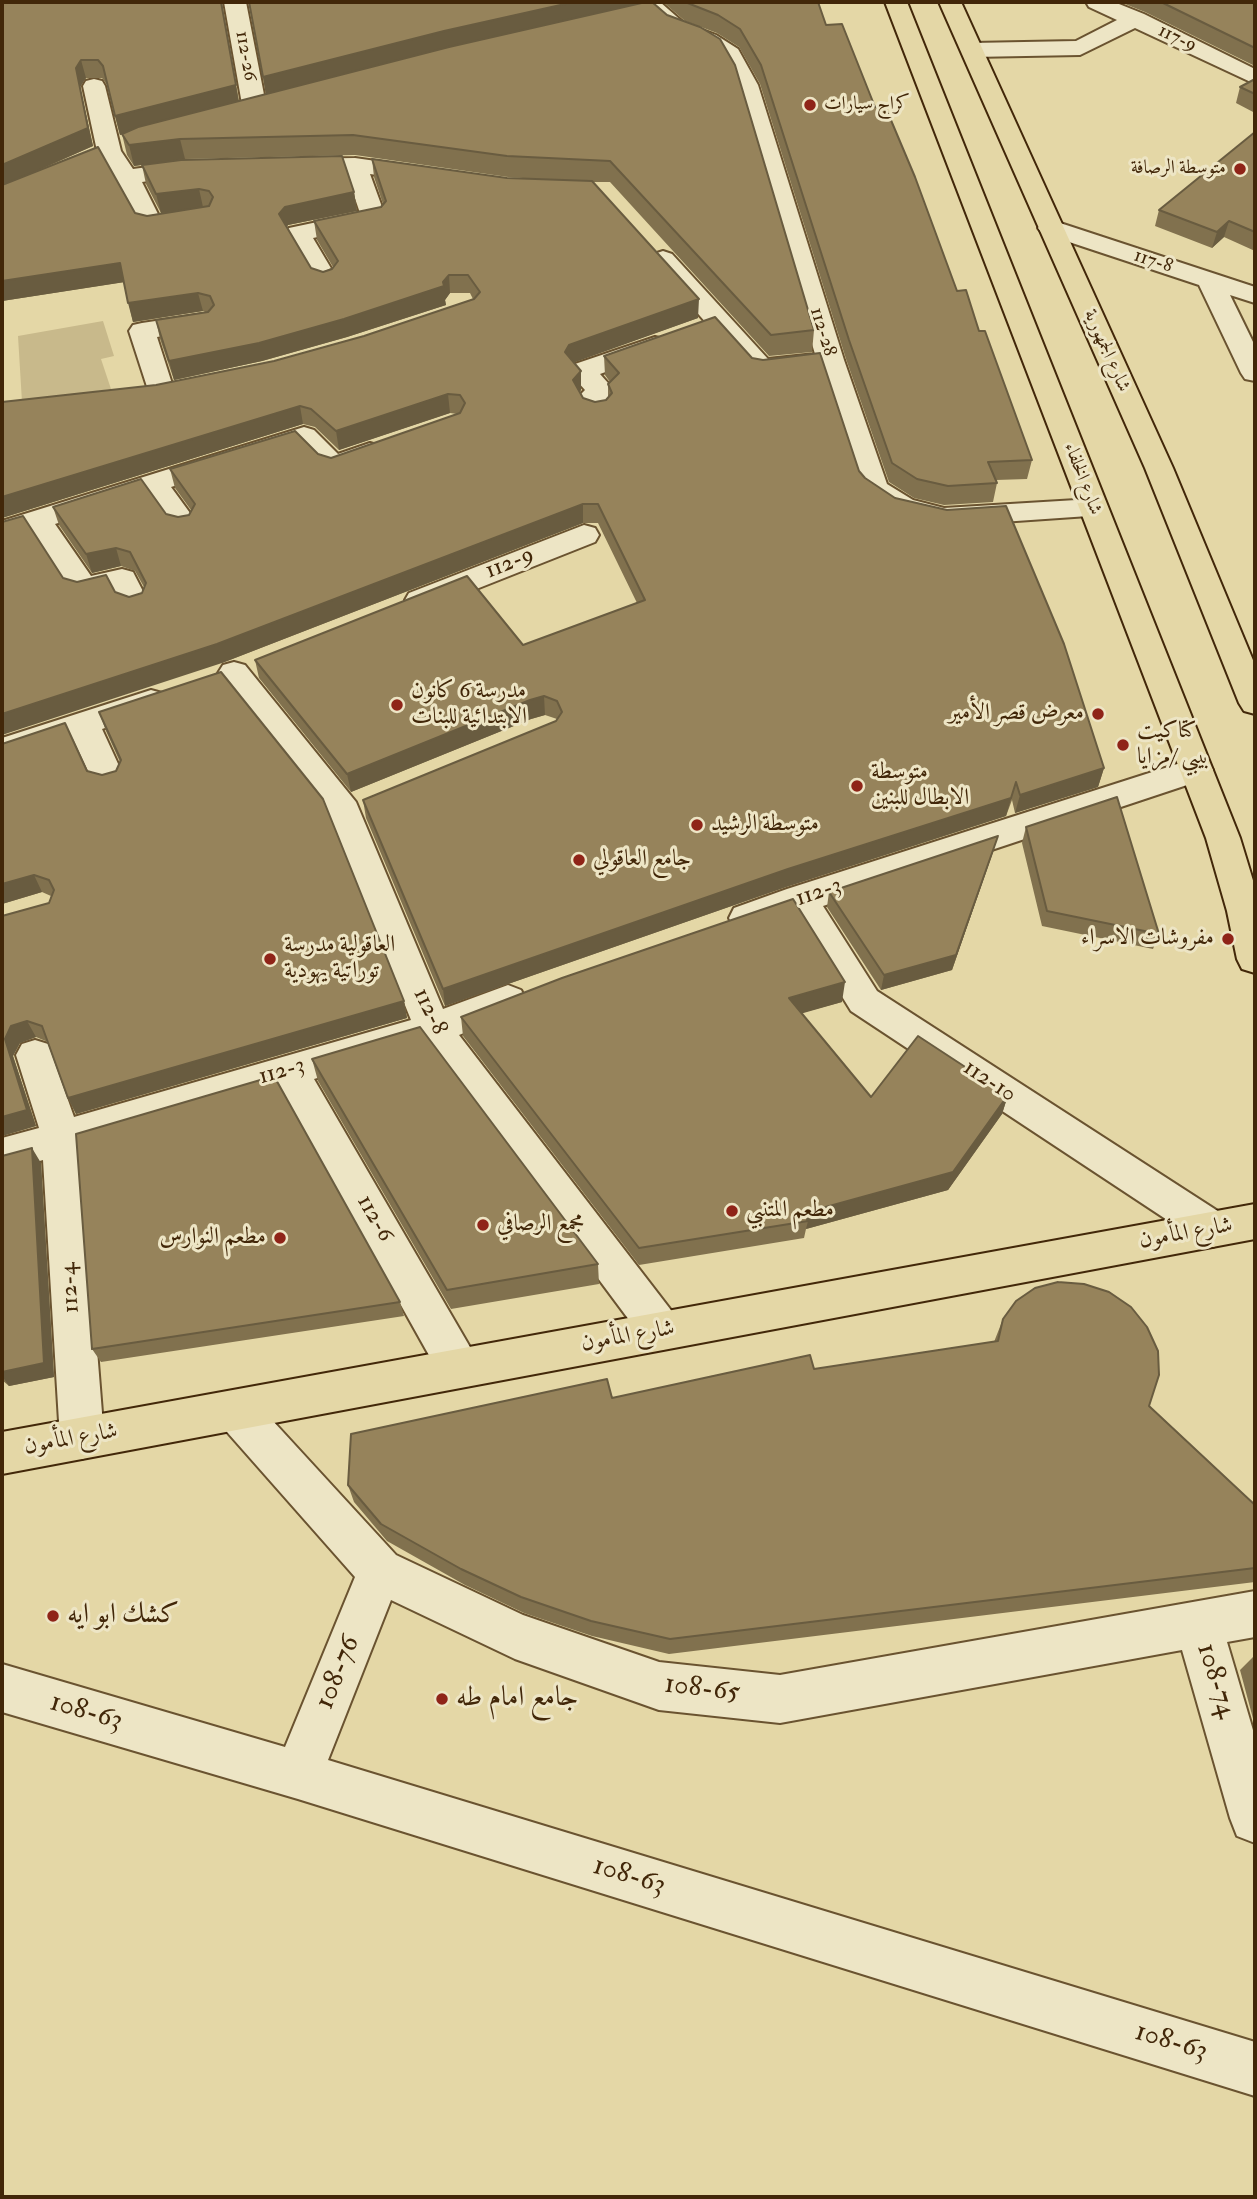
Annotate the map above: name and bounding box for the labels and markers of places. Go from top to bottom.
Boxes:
place label: كراج سيارات [824,94,910,116]
marker: كراج سيارات [802,97,818,113]
place label: متوسطة الرصافة [1131,158,1226,180]
marker: متوسطة الرصافة [1232,161,1248,177]
place label: مدرسة 6 كانون الابتدائية للبنات [411,678,527,732]
marker: مدرسة 6 كانون الابتدائية للبنات [389,697,405,713]
place label: معرض قصر الأمير [949,700,1084,728]
marker: معرض قصر الأمير [1090,706,1106,722]
place label: كتاكيت بيبي /مزايا [1137,718,1209,772]
marker: كتاكيت بيبي /مزايا [1115,737,1131,753]
place label: متوسطة الابطال للبنين [871,759,969,813]
marker: متوسطة الابطال للبنين [849,778,865,794]
place label: متوسطة الرشيد [711,811,819,839]
marker: متوسطة الرشيد [689,817,705,833]
place label: جامع العاقولي [593,846,691,874]
marker: جامع العاقولي [571,852,587,868]
place label: مفروشات الاسراء [1081,925,1214,953]
marker: مفروشات الاسراء [1220,931,1236,947]
place label: العاقولية مدرسة توراتية يهودية [284,932,395,986]
marker: العاقولية مدرسة توراتية يهودية [262,951,278,967]
place label: مطعم المتنبي [746,1197,834,1225]
marker: مطعم المتنبي [724,1203,740,1219]
place label: مجمع الرصافي [497,1211,584,1239]
marker: مجمع الرصافي [475,1217,491,1233]
place label: مطعم النوارس [160,1224,266,1252]
marker: مطعم النوارس [272,1230,288,1246]
place label: كشك ابو ايه [67,1599,179,1633]
marker: كشك ابو ايه [45,1608,61,1624]
place label: جامع امام طه [456,1682,578,1716]
marker: جامع امام طه [434,1691,450,1707]

